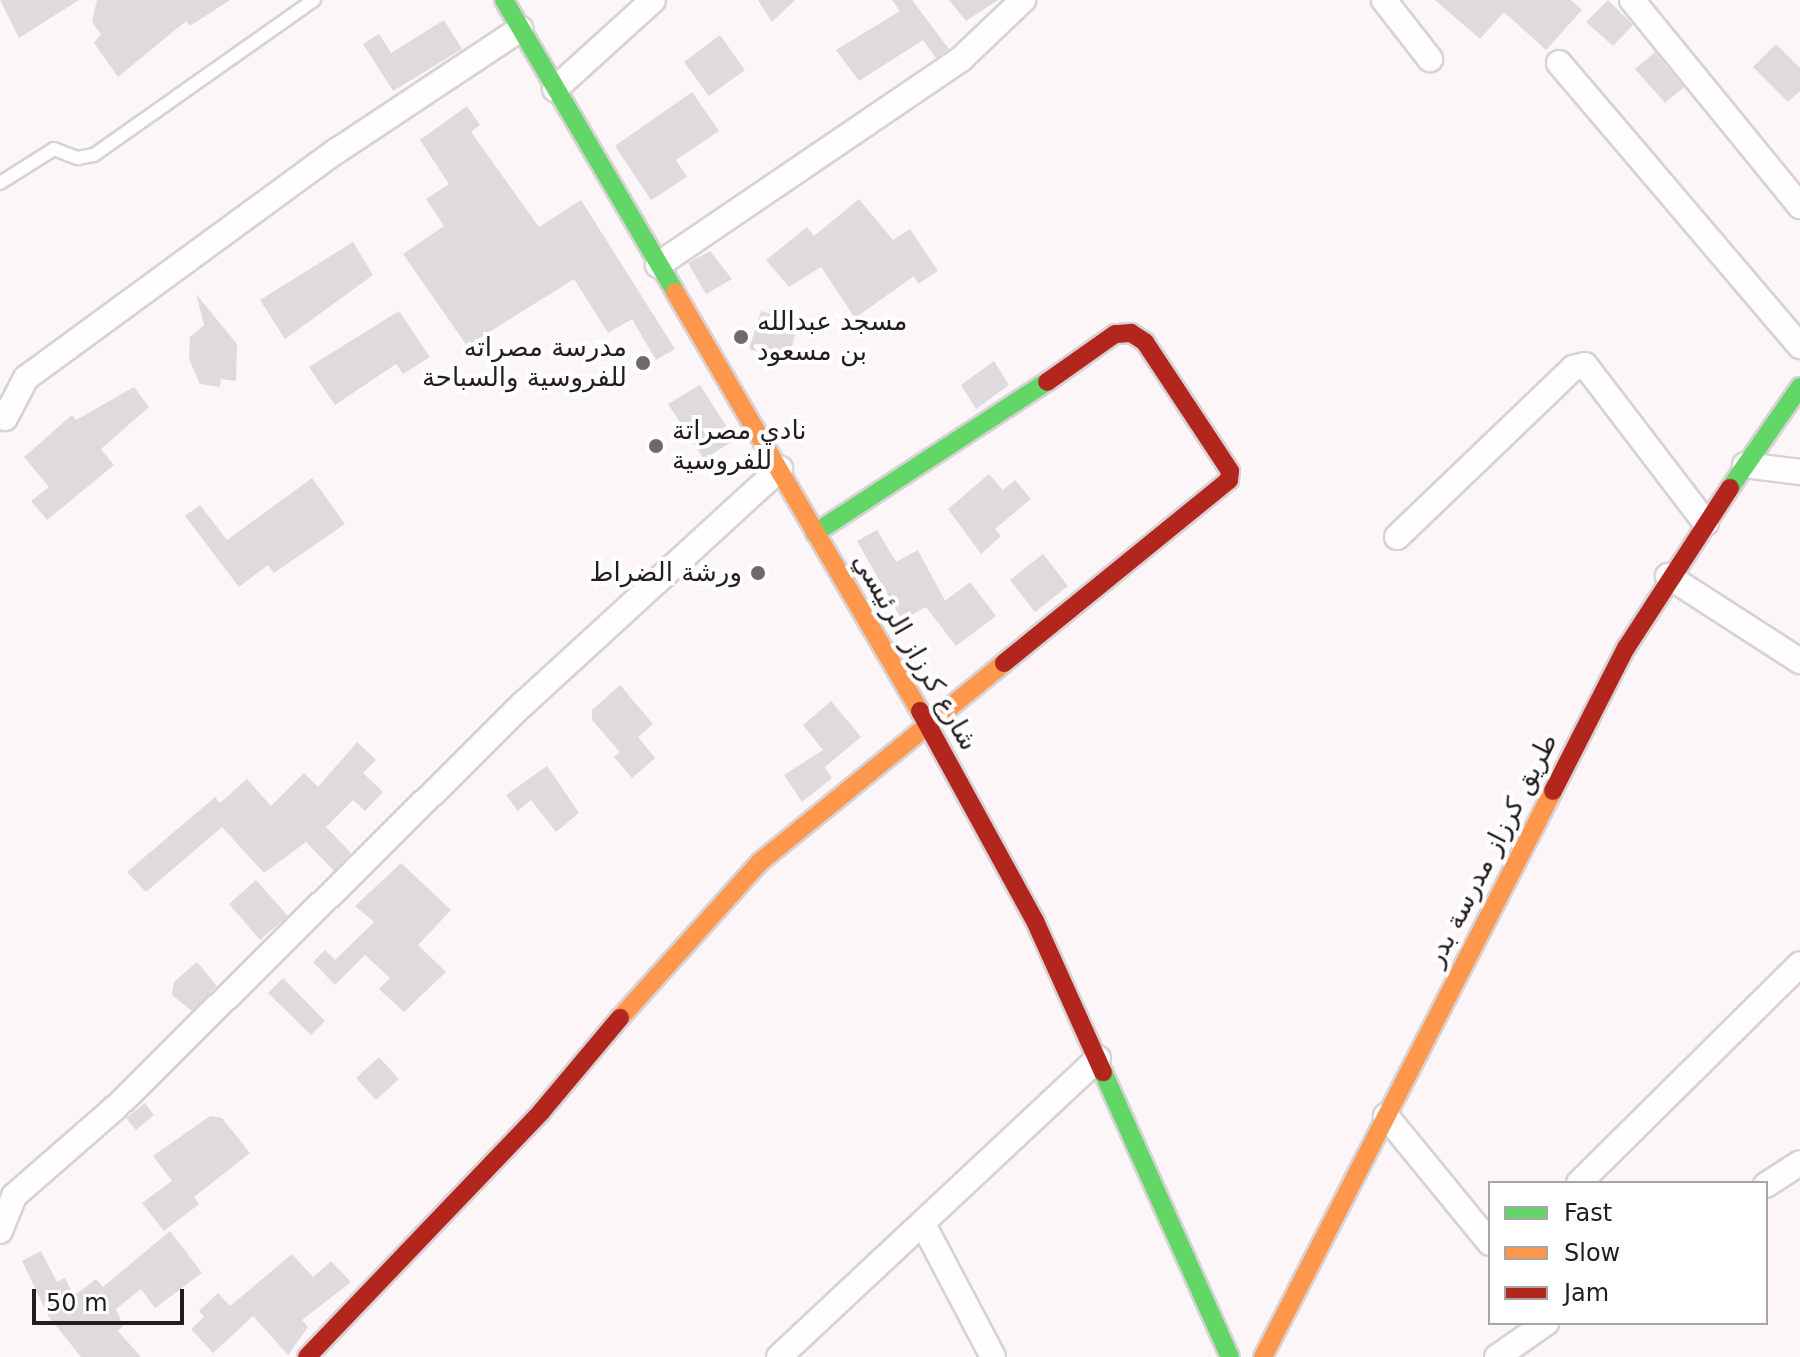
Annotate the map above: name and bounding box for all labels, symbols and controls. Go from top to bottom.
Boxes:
place label: مسجد عبدالله بن مسعود [757,306,908,368]
marker: مسجد عبدالله بن مسعود [732,328,750,346]
place label: مدرسة مصراته للفروسية والسباحة [422,332,627,394]
marker: مدرسة مصراته للفروسية والسباحة [634,354,652,372]
place label: نادي مصراتة للفروسية [672,415,807,476]
marker: نادي مصراتة للفروسية [647,437,665,455]
street label: شارع كرزاز الرئيسي [846,548,984,756]
place label: ورشة الضراط [590,557,742,589]
marker: ورشة الضراط [749,564,767,582]
street label: طريق كرزاز مدرسة بدر [1420,728,1564,972]
legend [1488,1181,1768,1325]
text: Fast [1564,1199,1612,1227]
text: Slow [1564,1239,1620,1267]
scale bar [36,1273,188,1323]
text: Jam [1564,1279,1609,1307]
text: 50 m [46,1289,108,1317]

